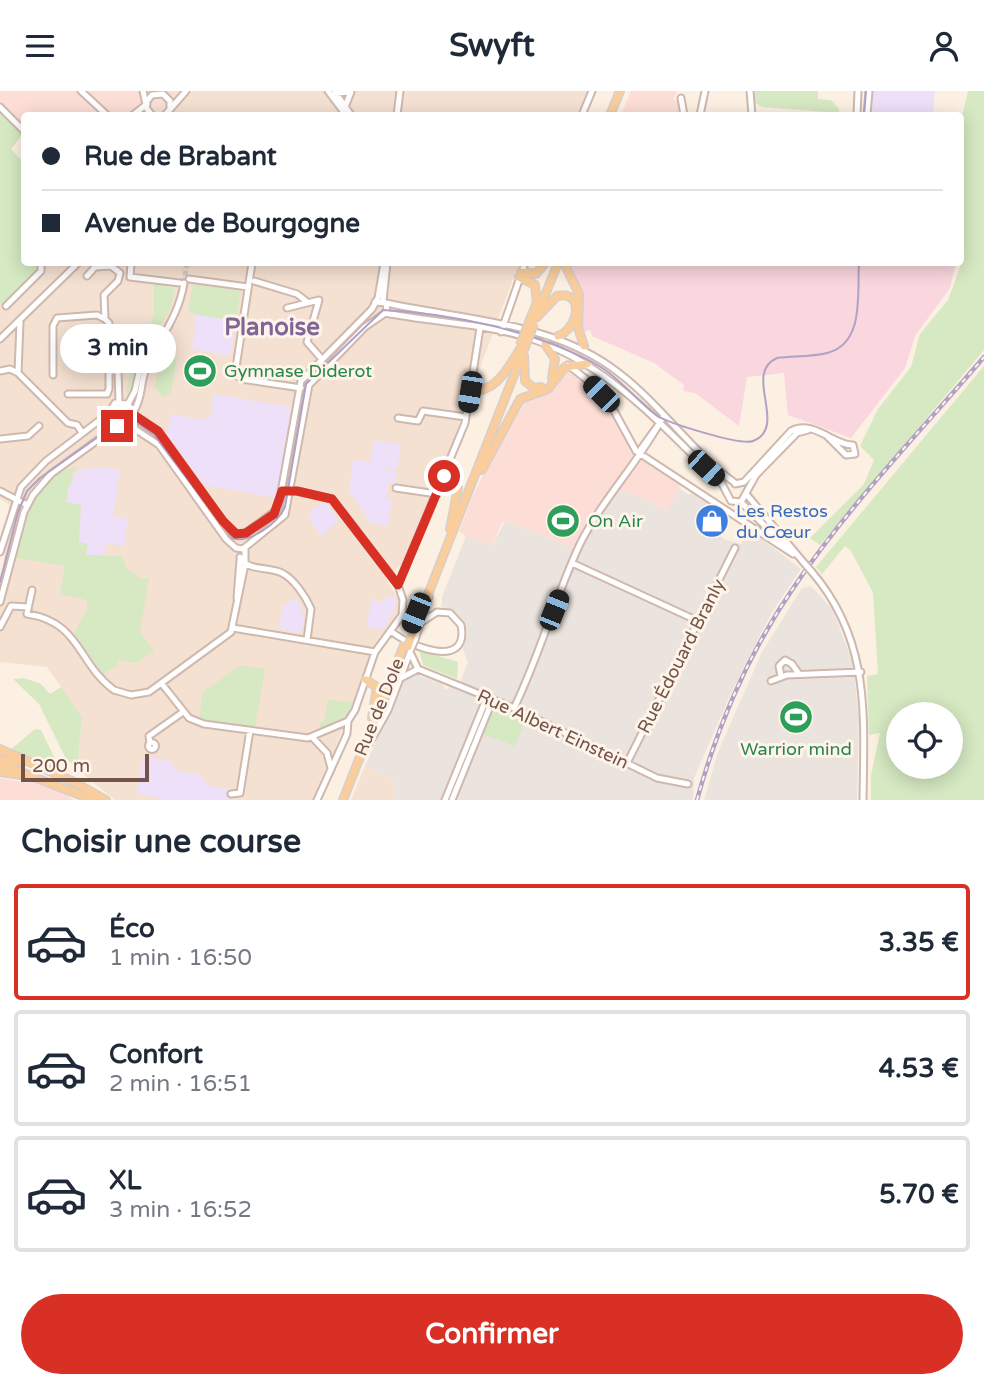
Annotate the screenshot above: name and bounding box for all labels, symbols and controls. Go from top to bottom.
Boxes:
icon: menu [21,27,59,65]
text: Swyft [449,27,535,65]
icon: person [925,27,963,65]
text: Rue de Brabant [84,141,277,172]
text: Avenue de Bourgogne [84,208,360,239]
district label: Planoise [224,313,320,342]
callout: 3 min [59,324,175,373]
text: 3 min [87,334,149,362]
sports icon: Gymnase Diderot [181,352,219,390]
place label: Gymnase Diderot [224,360,372,382]
car [457,370,484,414]
car [579,372,624,416]
route end [101,410,133,442]
car [684,446,729,490]
route start [428,460,460,492]
place label: Les Restos du Cœur [736,500,828,543]
sports icon: On Air [544,502,582,540]
shop icon: Les Restos du Cœur [693,502,731,540]
place label: On Air [588,510,643,532]
street label: Rue Édouard Branly [633,575,730,737]
car [537,587,572,633]
car [399,590,434,636]
street label: Rue de Dole [349,655,409,759]
street label: Rue Albert Einstein [474,684,632,774]
sports icon: Warrior mind [777,698,815,736]
map controls [886,702,963,779]
button: locate [886,702,963,779]
place label: Warrior mind [740,738,852,760]
scale bar [21,751,149,783]
text: 200 m [32,755,90,777]
text: Choisir une course [21,823,301,861]
icon: car [25,911,88,974]
text: Éco [109,913,155,944]
text: 3.35 € [879,927,959,958]
text: 1 min · 16:50 [109,944,252,972]
icon: car [25,1037,88,1100]
text: Confort [109,1039,203,1070]
text: 4.53 € [879,1053,959,1084]
text: 2 min · 16:51 [109,1070,252,1098]
icon: car [25,1163,88,1226]
text: XL [109,1165,141,1196]
text: 5.70 € [879,1179,959,1210]
text: 3 min · 16:52 [109,1196,252,1224]
button: Confirmer [21,1294,963,1374]

